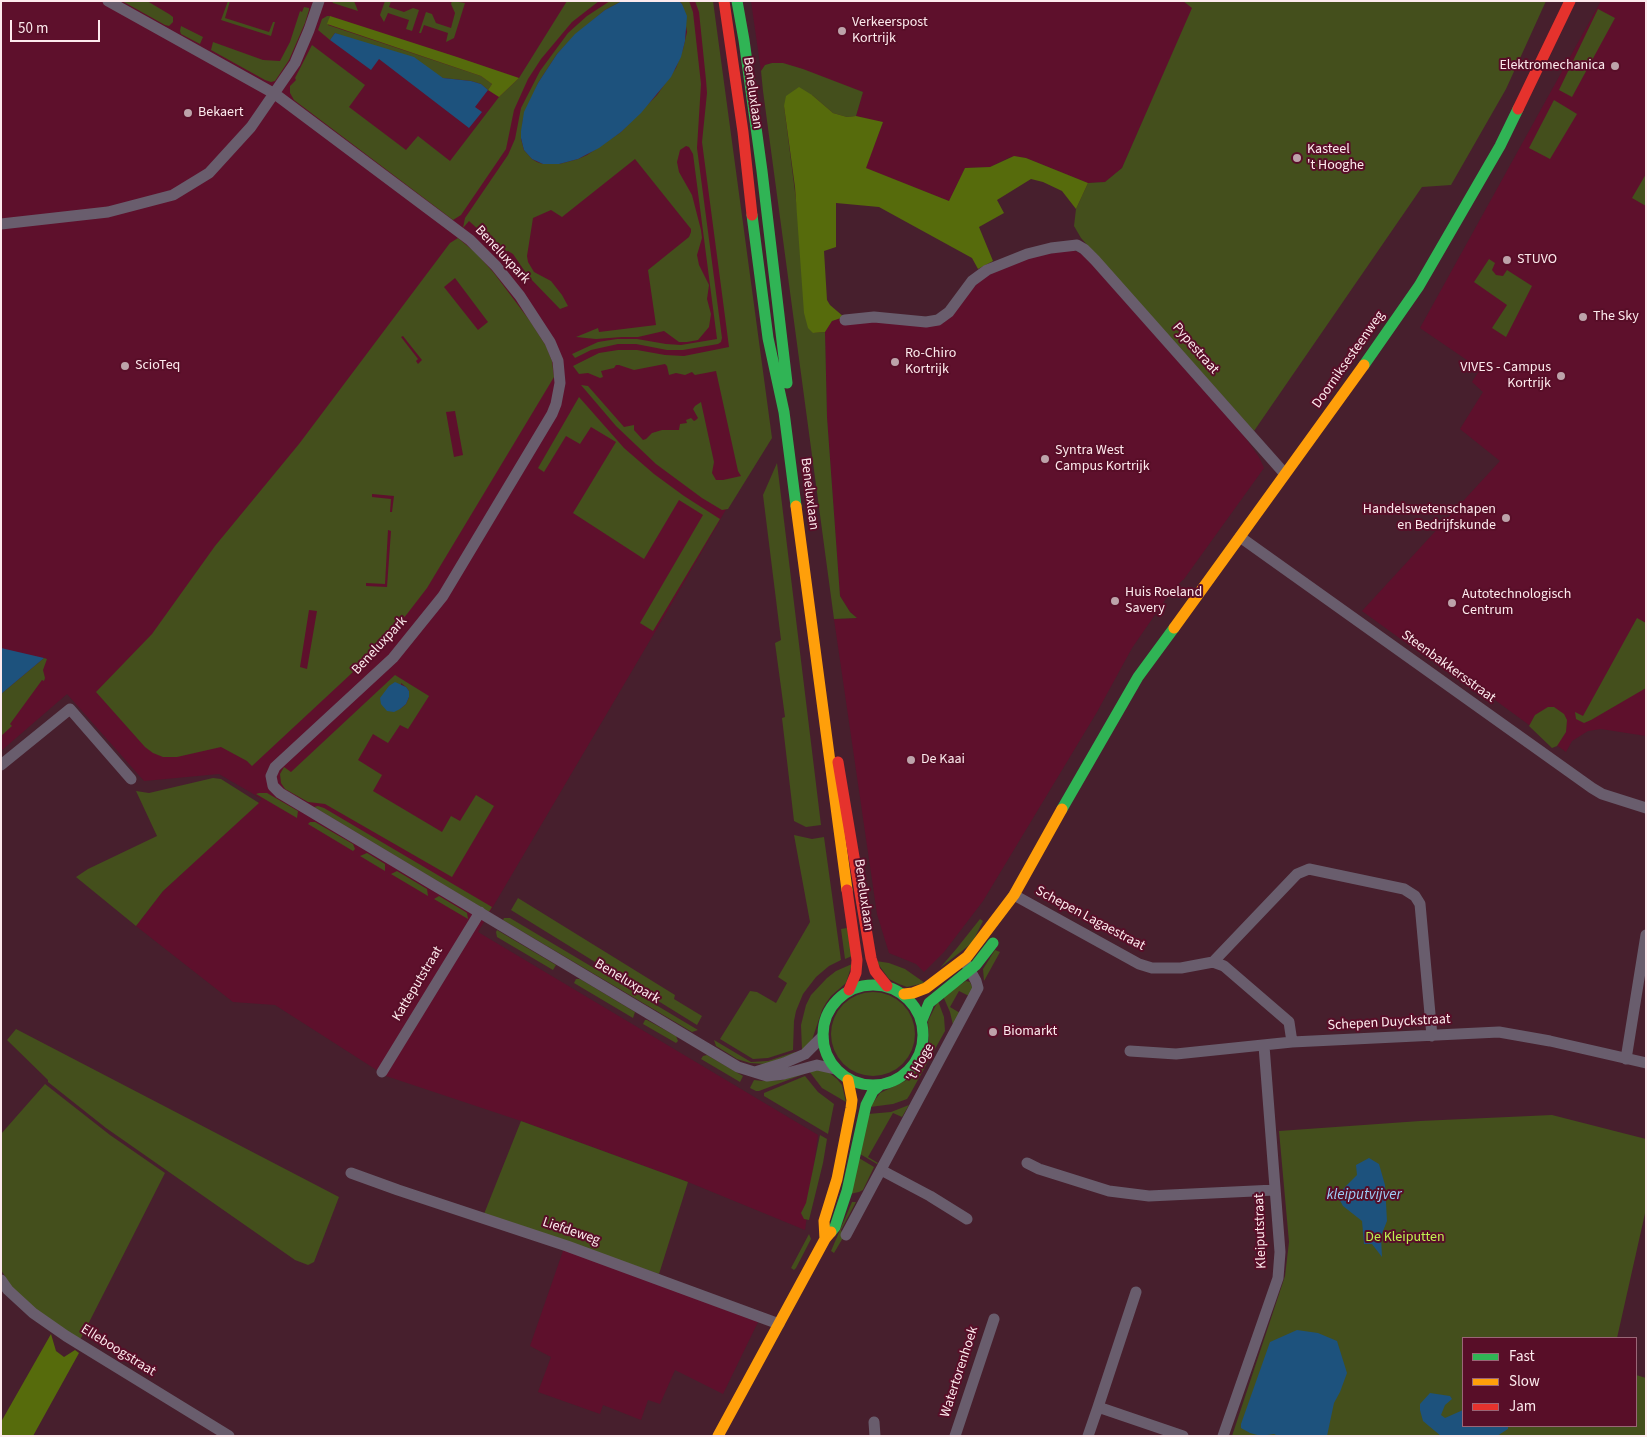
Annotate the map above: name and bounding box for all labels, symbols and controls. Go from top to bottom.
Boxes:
scale bar [12,10,102,42]
place label: Verkeerspost Kortrijk [852,15,928,48]
text: 50 m [18,18,48,39]
marker: Verkeerspost Kortrijk [836,25,848,37]
street label: Beneluxlaan [739,56,765,130]
place label: Elektromechanica [1499,58,1605,74]
marker: Elektromechanica [1609,60,1621,72]
place label: Bekaert [198,105,244,121]
marker: Bekaert [182,107,194,119]
place label: Kasteel 't Hooghe [1307,142,1364,174]
marker: Kasteel 't Hooghe [1291,152,1303,164]
street label: Beneluxpark [471,222,533,288]
place label: STUVO [1517,252,1557,268]
marker: STUVO [1501,254,1513,266]
street label: Doorniksesteenweg [1309,308,1389,412]
place label: The Sky [1593,309,1639,325]
marker: The Sky [1577,311,1589,323]
street label: Pypestraat [1168,320,1222,378]
place label: Ro-Chiro Kortrijk [905,346,956,378]
marker: Ro-Chiro Kortrijk [889,356,901,368]
place label: ScioTeq [135,358,180,374]
marker: ScioTeq [119,360,131,372]
place label: VIVES - Campus Kortrijk [1460,360,1551,392]
marker: VIVES - Campus Kortrijk [1555,370,1567,382]
place label: Syntra West Campus Kortrijk [1055,443,1150,476]
marker: Syntra West Campus Kortrijk [1039,453,1051,465]
street label: Beneluxlaan [796,457,822,531]
place label: Handelswetenschapen en Bedrijfskunde [1363,502,1496,534]
marker: Handelswetenschapen en Bedrijfskunde [1500,512,1512,524]
place label: Huis Roeland Savery [1125,585,1202,618]
place label: Autotechnologisch Centrum [1462,587,1571,620]
marker: Huis Roeland Savery [1109,595,1121,607]
marker: Autotechnologisch Centrum [1446,597,1458,609]
street label: Beneluxpark [349,613,411,679]
street label: Steenbakkersstraat [1398,627,1498,707]
place label: De Kaai [921,752,965,768]
marker: De Kaai [905,754,917,766]
street label: Beneluxlaan [850,858,876,932]
street label: Schepen Lagaestraat [1032,883,1148,955]
street label: Katteputstraat [389,944,447,1024]
street label: Beneluxpark [591,956,663,1008]
street label: Schepen Duyckstraat [1327,1011,1451,1035]
place label: Biomarkt [1003,1024,1057,1040]
marker: Biomarkt [987,1026,999,1038]
street label: 't Hoge [904,1041,938,1085]
water label: kleiputvijver [1326,1187,1402,1205]
street label: Kleiputstraat [1251,1193,1271,1269]
street label: Liefdeweg [540,1214,602,1250]
park label: De Kleiputten [1365,1230,1445,1246]
street label: Elleboogstraat [78,1321,158,1381]
street label: Watertorenhoek [937,1324,983,1420]
legend [1462,1337,1637,1427]
text: Fast [1509,1346,1535,1367]
text: Slow [1509,1371,1540,1392]
text: Jam [1509,1396,1536,1417]

